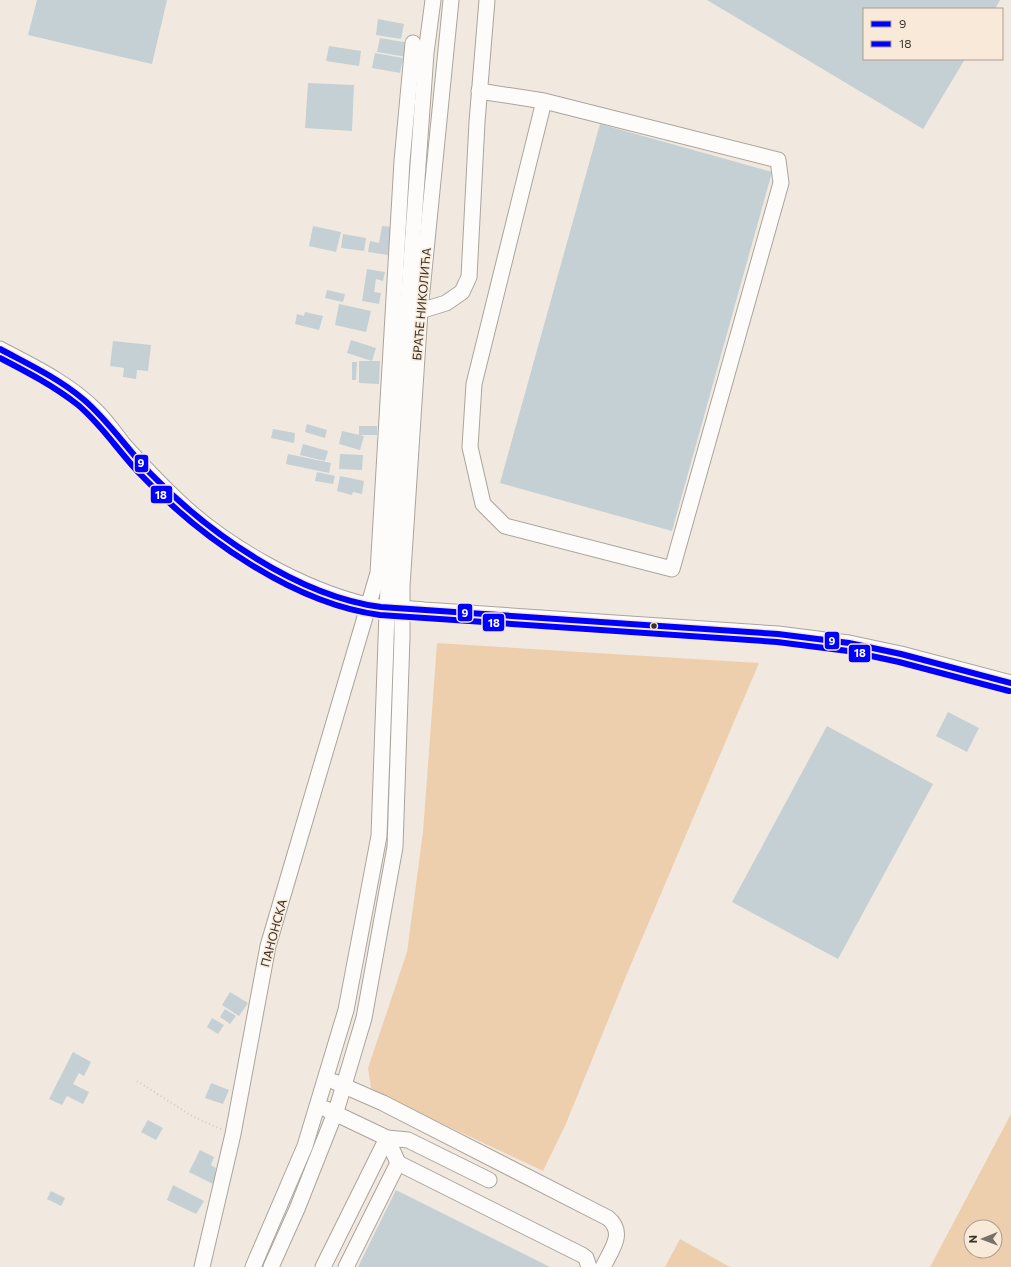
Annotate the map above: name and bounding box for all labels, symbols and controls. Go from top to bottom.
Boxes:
legend [863,8,1003,60]
text: 9 [899,16,906,30]
text: 18 [899,36,911,50]
street label: БРАЋЕ НИКОЛИЋА [409,247,433,361]
line badge: 9 [134,454,149,473]
text: 9 [138,456,145,469]
line badge: 18 [150,485,173,504]
text: 18 [155,488,167,501]
line badge: 9 [457,603,473,622]
text: 9 [462,606,469,619]
line badge: 18 [482,613,505,632]
text: 18 [488,616,500,629]
unlabelled marker [649,621,659,631]
line badge: 9 [824,631,840,650]
text: 9 [829,634,836,647]
line badge: 18 [848,644,871,663]
text: 18 [854,646,866,659]
street label: ПАНОНСКА [257,897,289,968]
north arrow [963,1219,1003,1259]
text: N [966,1235,979,1243]

